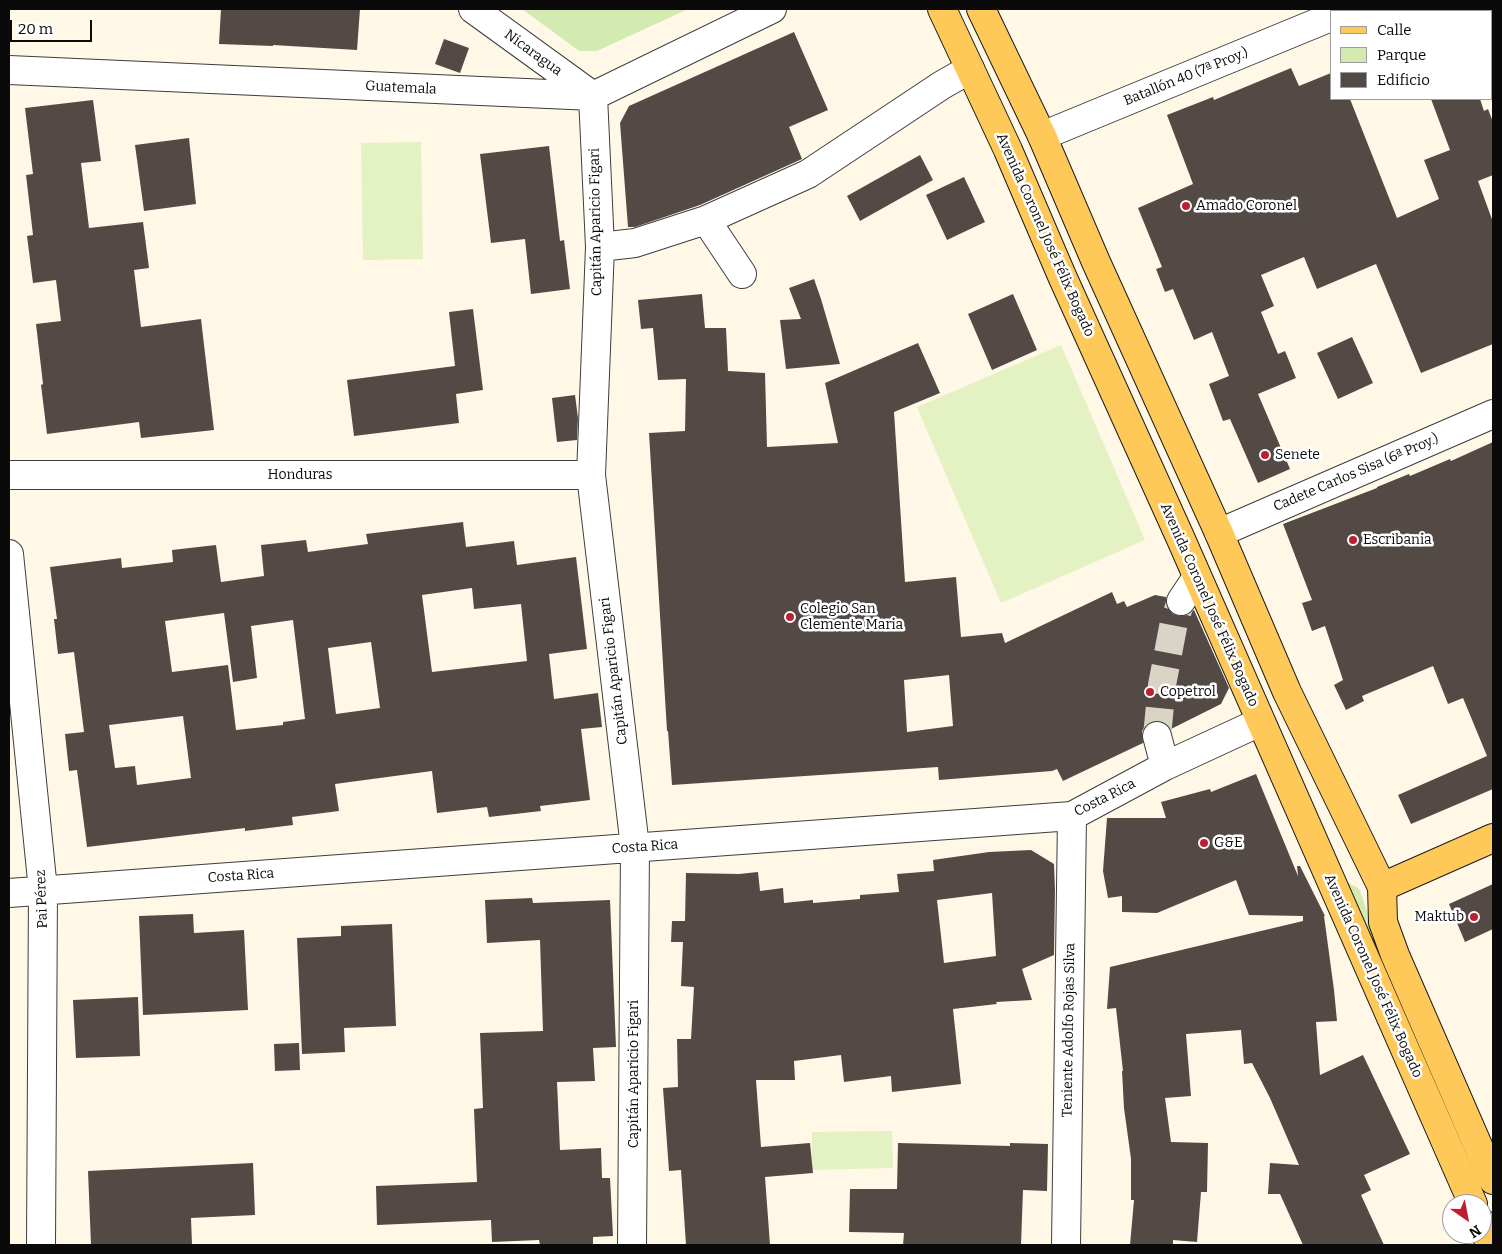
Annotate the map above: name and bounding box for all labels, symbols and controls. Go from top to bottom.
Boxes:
scale bar [12,10,95,42]
legend [1330,10,1492,100]
text: 20 m [18,20,53,38]
text: Calle [1377,21,1411,39]
street label: Nicaragua [501,26,565,80]
street label: Batallón 40 (7ª Proy.) [1121,44,1251,110]
text: Parque [1377,46,1426,64]
text: Edificio [1377,71,1430,89]
street label: Guatemala [365,78,437,98]
street label: Avenida Coronel José Félix Bogado [992,131,1098,339]
street label: Capitán Aparicio Figari [586,148,606,296]
place label: Amado Coronel [1196,198,1297,214]
marker: Amado Coronel [1180,200,1192,212]
street label: Cadete Carlos Sisa (6ª Proy.) [1271,431,1441,515]
place label: Senete [1275,447,1320,463]
marker: Senete [1259,449,1271,461]
street label: Honduras [268,467,332,483]
street label: Avenida Coronel José Félix Bogado [1156,501,1262,709]
place label: Escribania [1363,532,1432,548]
marker: Escribania [1347,534,1359,546]
street label: Capitán Aparicio Figari [597,596,631,746]
place label: Colegio San Clemente Maria [800,601,903,634]
marker: Colegio San Clemente Maria [784,611,796,623]
place label: Copetrol [1160,684,1216,700]
marker: Copetrol [1144,686,1156,698]
street label: Costa Rica [1072,775,1138,821]
place label: G&E [1214,835,1243,851]
street label: Costa Rica [611,836,679,858]
marker: G&E [1198,837,1210,849]
street label: Costa Rica [207,865,275,887]
street label: Pai Pérez [33,869,51,929]
street label: Avenida Coronel José Félix Bogado [1320,872,1426,1080]
place label: Maktub [1415,909,1464,925]
marker: Maktub [1468,911,1480,923]
street label: Teniente Adolfo Rojas Silva [1059,943,1079,1117]
street label: Capitán Aparicio Figari [626,1000,642,1148]
north arrow [1442,1194,1492,1244]
text: N [1466,1221,1484,1241]

